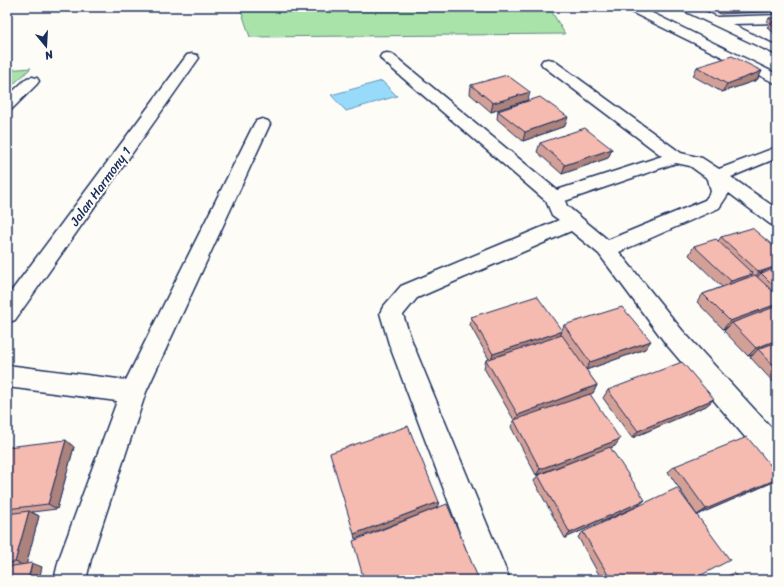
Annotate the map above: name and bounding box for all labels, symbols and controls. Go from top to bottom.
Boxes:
north arrow [26,26,66,66]
text: N [42,45,56,65]
street label: Jalan Harmony 1 [63,141,137,232]

